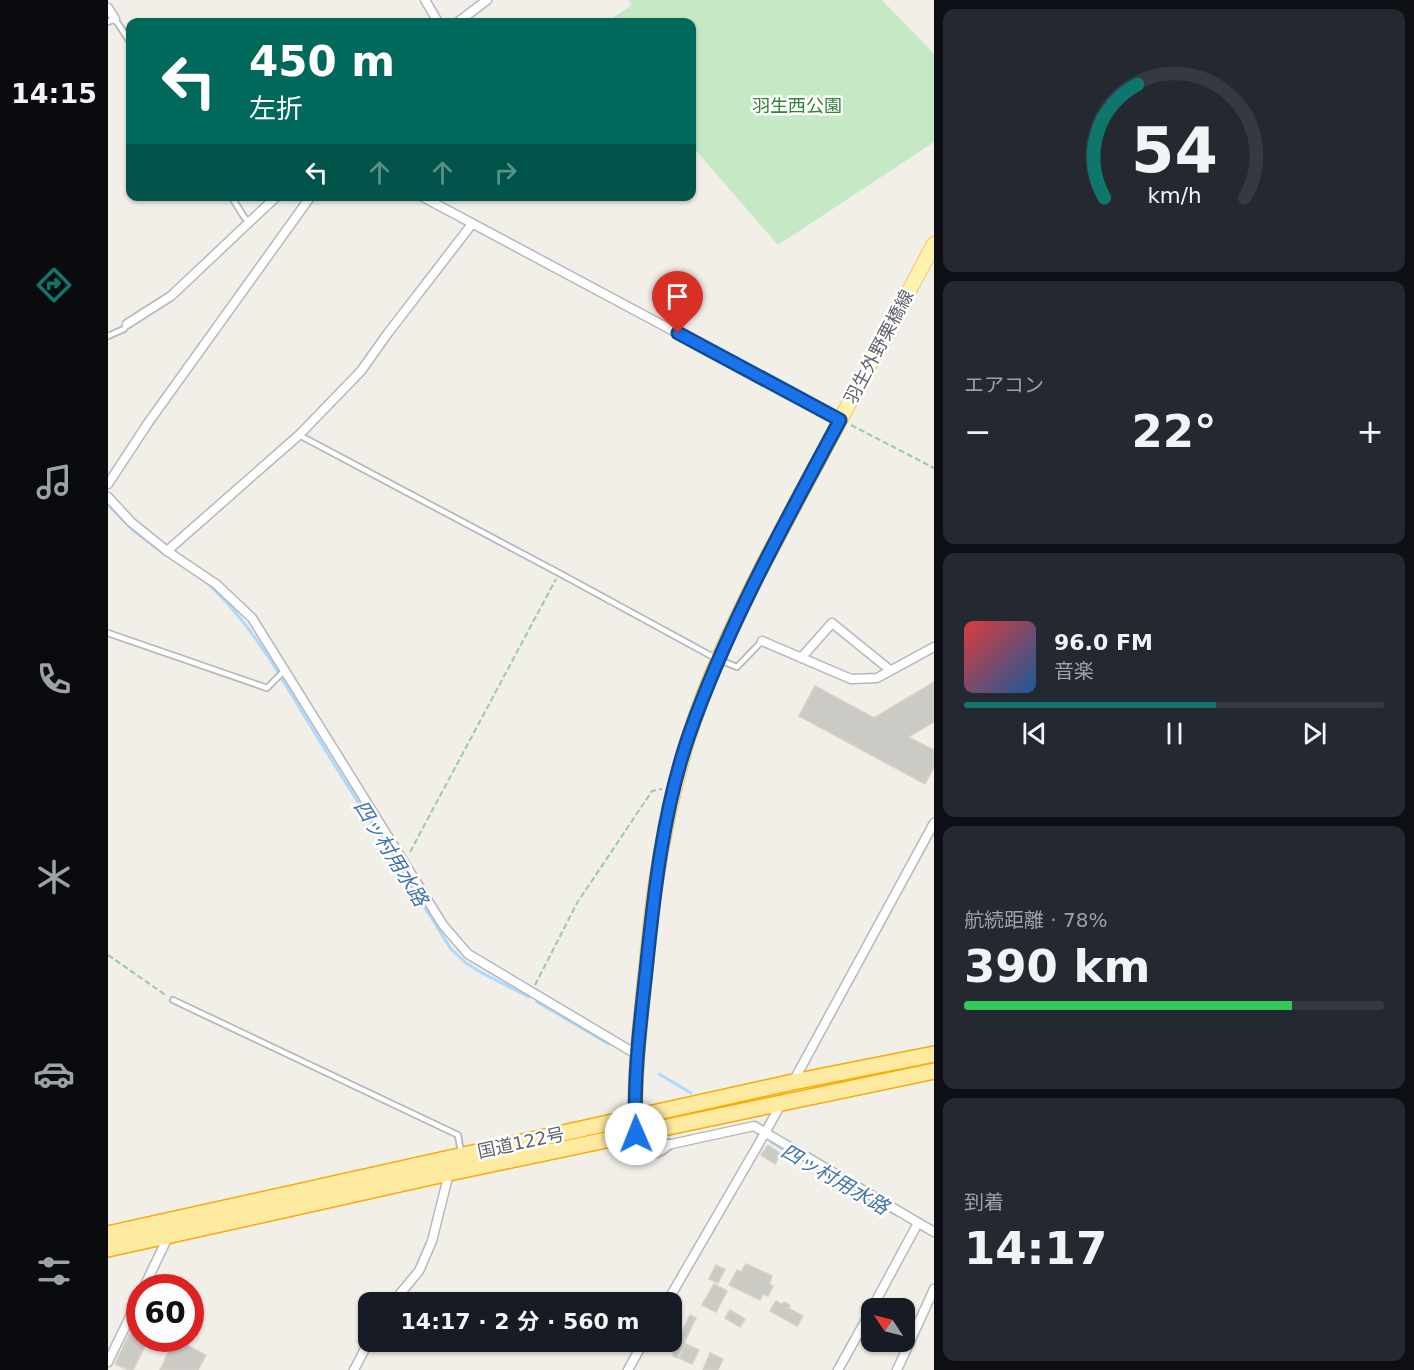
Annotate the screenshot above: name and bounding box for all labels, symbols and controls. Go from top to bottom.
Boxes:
text: 450 m [249,37,395,86]
icon: left [150,42,228,120]
text: 14:15 [11,78,97,109]
text: 左折 [249,93,303,124]
park label: 羽生西公園 [752,95,842,116]
text: 54 [1131,114,1217,187]
icon: left [300,156,333,189]
icon: ahead [363,156,396,189]
icon: ahead [426,156,459,189]
icon: right [489,156,522,189]
text: km/h [1147,183,1201,208]
icon: directions [33,264,75,306]
pin [652,271,703,333]
icon: arrive [661,280,694,313]
street label: 羽生外野栗橋線 [840,286,917,407]
text: エアコン [964,373,1044,397]
text: 22° [1131,405,1217,458]
text: − [964,412,992,451]
text: + [1356,412,1384,451]
icon: music [33,461,75,503]
text: 96.0 FM [1054,630,1153,655]
icon: phone [33,658,75,700]
text: 音楽 [1054,659,1094,683]
icon: previous [1018,717,1051,750]
icon: pause [1158,717,1191,750]
icon: next [1298,717,1331,750]
water label: 四ッ村用水路 [349,796,434,912]
icon: climate [33,856,75,898]
text: 航続距離 · 78% [964,908,1108,932]
text: 390 km [964,940,1150,993]
icon: car [33,1053,75,1095]
position arrow [604,1102,668,1166]
street label: 国道122号 [475,1123,566,1162]
water label: 四ッ村用水路 [777,1139,895,1220]
text: 到着 [964,1190,1004,1214]
text: 14:17 [964,1222,1107,1275]
icon: filters [33,1250,75,1292]
speed limit sign: 60 [126,1274,204,1352]
north arrow [861,1298,915,1352]
map controls [861,1298,915,1352]
text: 14:17 · 2 分 · 560 m [401,1309,639,1334]

